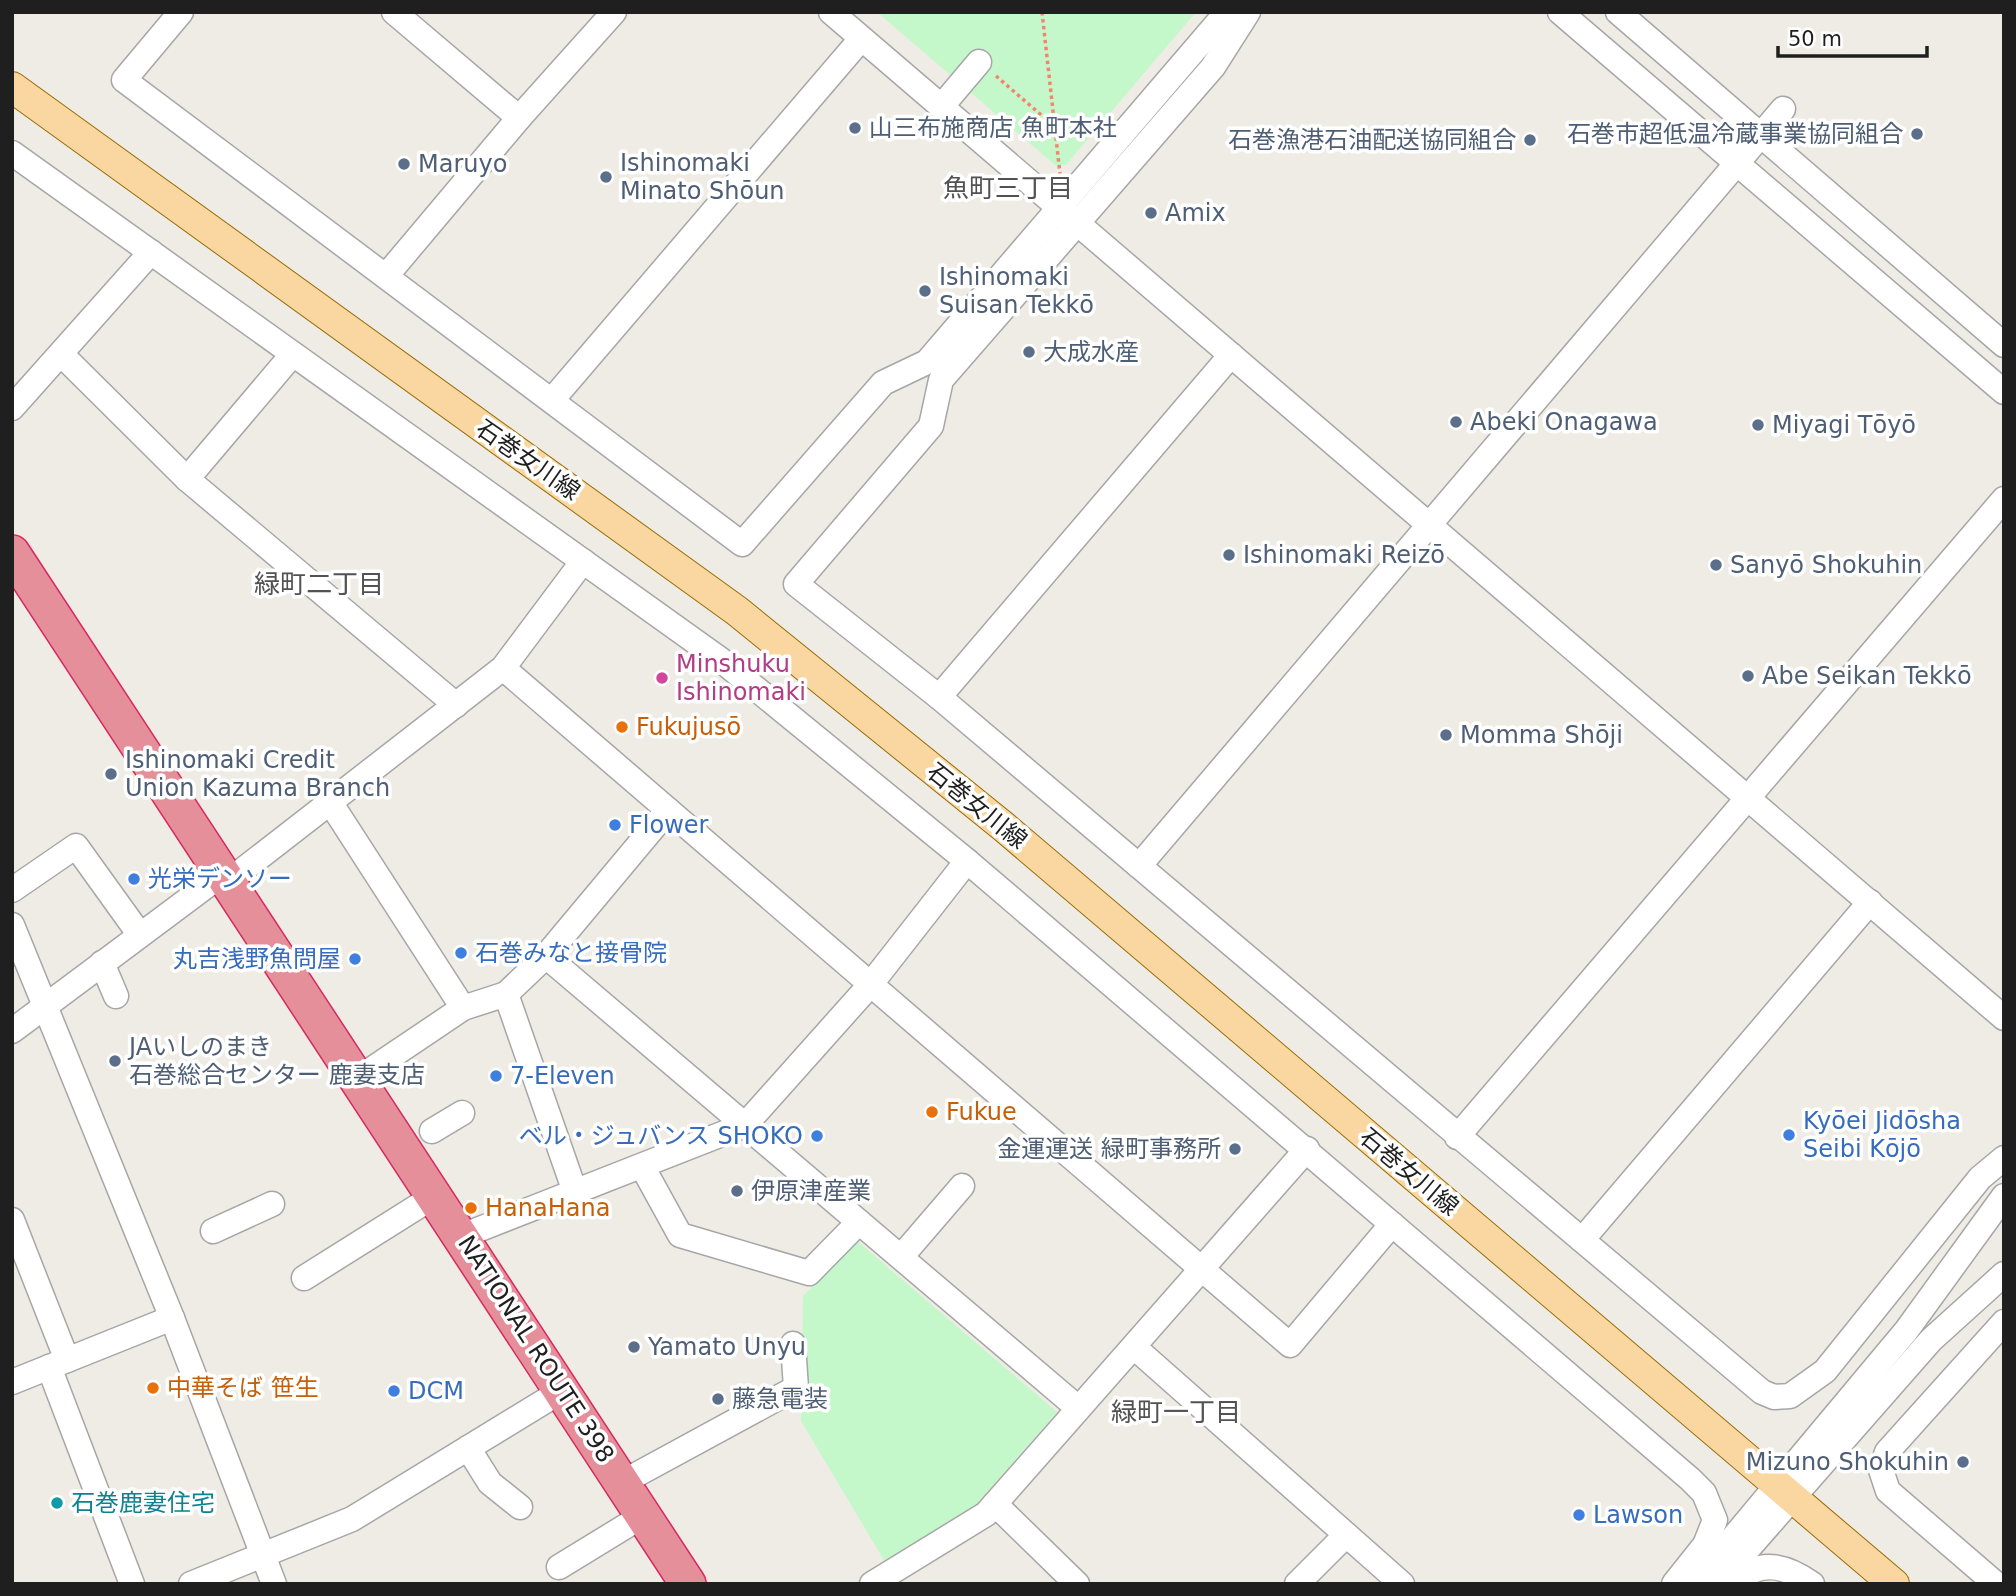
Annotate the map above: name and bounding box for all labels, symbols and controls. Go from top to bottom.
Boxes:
scale bar [1778,14,1927,58]
text: 50 m [1788,27,1842,51]
place label: 山三布施商店 魚町本社 [869,114,1117,142]
marker: 山三布施商店 魚町本社 [847,120,863,136]
place label: 石巻市超低温冷蔵事業協同組合 [1567,120,1903,148]
place label: 石巻漁港石油配送協同組合 [1228,126,1516,154]
marker: 石巻市超低温冷蔵事業協同組合 [1909,126,1925,142]
marker: 石巻漁港石油配送協同組合 [1522,132,1538,148]
place label: Ishinomaki Minato Shōun [620,149,785,205]
place label: Maruyo [418,150,507,178]
marker: Maruyo [396,156,412,172]
marker: Ishinomaki Minato Shōun [598,169,614,185]
district label: 魚町三丁目 [943,173,1073,203]
place label: Amix [1165,199,1226,227]
marker: Amix [1143,205,1159,221]
place label: Ishinomaki Suisan Tekkō [939,263,1094,319]
marker: Ishinomaki Suisan Tekkō [917,283,933,299]
place label: 大成水産 [1043,338,1139,366]
marker: 大成水産 [1021,344,1037,360]
place label: Abeki Onagawa [1470,408,1658,436]
place label: Miyagi Tōyō [1772,411,1916,439]
street label: 石巻女川線 [471,414,585,506]
marker: Abeki Onagawa [1448,414,1464,430]
marker: Miyagi Tōyō [1750,417,1766,433]
place label: Ishinomaki Reizō [1243,541,1445,569]
marker: Ishinomaki Reizō [1221,547,1237,563]
place label: Sanyō Shokuhin [1730,551,1922,579]
marker: Sanyō Shokuhin [1708,557,1724,573]
district label: 緑町二丁目 [254,569,384,599]
place label: Minshuku Ishinomaki [676,650,806,706]
place label: Abe Seikan Tekkō [1762,662,1972,690]
marker: Abe Seikan Tekkō [1740,668,1756,684]
marker: Minshuku Ishinomaki [654,670,670,686]
place label: Fukujusō [636,713,741,741]
marker: Fukujusō [614,719,630,735]
place label: Momma Shōji [1460,721,1623,749]
marker: Momma Shōji [1438,727,1454,743]
place label: Ishinomaki Credit Union Kazuma Branch [125,746,390,802]
street label: 石巻女川線 [922,757,1032,855]
marker: Ishinomaki Credit Union Kazuma Branch [103,766,119,782]
place label: Flower [629,811,709,839]
marker: Flower [607,817,623,833]
place label: 光栄デンソー [148,865,292,893]
marker: 光栄デンソー [126,871,142,887]
place label: 石巻みなと接骨院 [475,939,667,967]
place label: 丸吉浅野魚問屋 [173,945,341,973]
marker: 石巻みなと接骨院 [453,945,469,961]
marker: 丸吉浅野魚問屋 [347,951,363,967]
place label: JAいしのまき 石巻総合センター 鹿妻支店 [127,1033,425,1089]
marker: JAいしのまき 石巻総合センター 鹿妻支店 [107,1053,123,1069]
place label: 7-Eleven [510,1062,615,1090]
marker: 7-Eleven [488,1068,504,1084]
place label: Fukue [946,1098,1017,1126]
marker: Fukue [924,1104,940,1120]
place label: Kyōei Jidōsha Seibi Kōjō [1803,1107,1961,1163]
place label: ベル・ジュバンス SHOKO [519,1122,803,1150]
street label: 石巻女川線 [1354,1123,1464,1221]
marker: Kyōei Jidōsha Seibi Kōjō [1781,1127,1797,1143]
marker: ベル・ジュバンス SHOKO [809,1128,825,1144]
place label: 金運運送 緑町事務所 [997,1135,1221,1163]
marker: 金運運送 緑町事務所 [1227,1141,1243,1157]
place label: 伊原津産業 [751,1177,871,1205]
marker: 伊原津産業 [729,1183,745,1199]
place label: HanaHana [485,1194,610,1222]
marker: HanaHana [463,1200,479,1216]
street label: NATIONAL ROUTE 398 [452,1230,620,1468]
place label: Yamato Unyu [647,1333,806,1361]
marker: Yamato Unyu [626,1339,642,1355]
place label: 中華そば 笹生 [167,1374,319,1402]
place label: DCM [408,1377,464,1405]
marker: 中華そば 笹生 [145,1380,161,1396]
marker: DCM [386,1383,402,1399]
place label: 藤急電装 [732,1385,828,1413]
marker: 藤急電装 [710,1391,726,1407]
district label: 緑町一丁目 [1111,1397,1241,1427]
place label: Mizuno Shokuhin [1746,1448,1949,1476]
marker: Mizuno Shokuhin [1955,1454,1971,1470]
place label: 石巻鹿妻住宅 [71,1489,215,1517]
marker: 石巻鹿妻住宅 [49,1495,65,1511]
place label: Lawson [1593,1501,1683,1529]
marker: Lawson [1571,1507,1587,1523]

